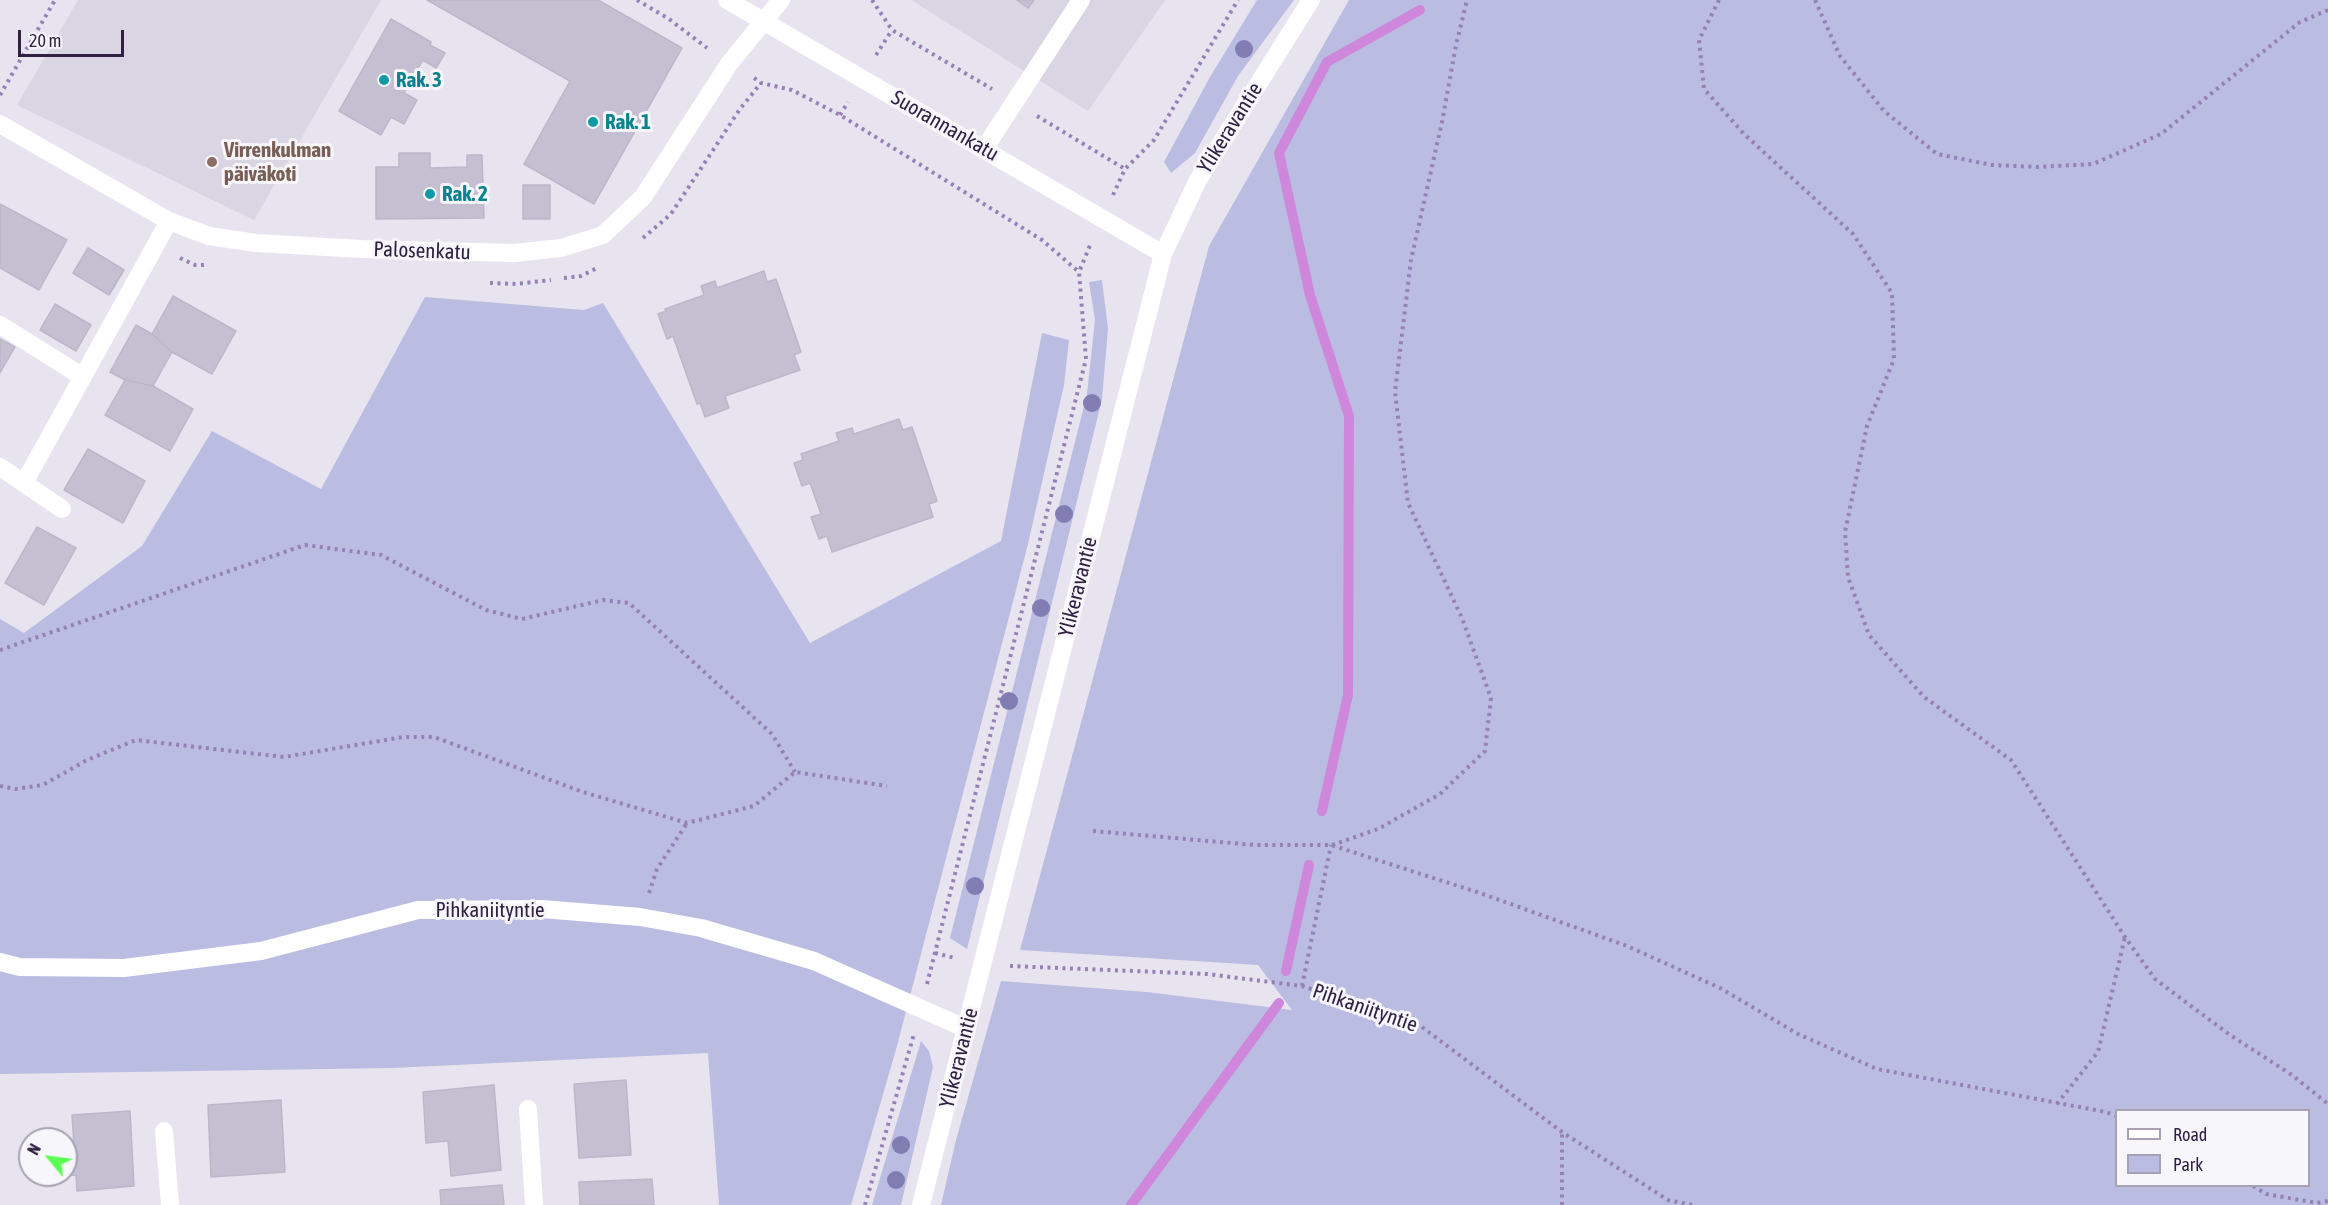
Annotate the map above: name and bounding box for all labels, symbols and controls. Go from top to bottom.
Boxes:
scale bar [21,18,128,56]
text: 20 m [29,30,61,51]
place label: Rak. 3 [396,67,442,93]
marker: Rak. 3 [377,73,391,87]
street label: Ylikeravantie [1192,78,1268,178]
street label: Suorannankatu [887,85,1003,167]
place label: Rak. 1 [605,109,651,135]
marker: Rak. 1 [586,115,600,129]
place label: Virrenkulman päiväkoti [224,137,331,187]
marker: Virrenkulman päiväkoti [205,155,219,169]
place label: Rak. 2 [442,181,488,207]
marker: Rak. 2 [423,187,437,201]
street label: Palosenkatu [373,237,471,265]
street label: Ylikeravantie [1053,534,1103,640]
street label: Pihkaniityntie [435,897,545,923]
street label: Pihkaniityntie [1309,978,1421,1038]
street label: Ylikeravantie [934,1005,984,1111]
legend [2115,1109,2310,1187]
text: Road [2173,1124,2207,1145]
north arrow [18,1127,78,1187]
text: N [24,1141,44,1158]
text: Park [2173,1154,2203,1175]

